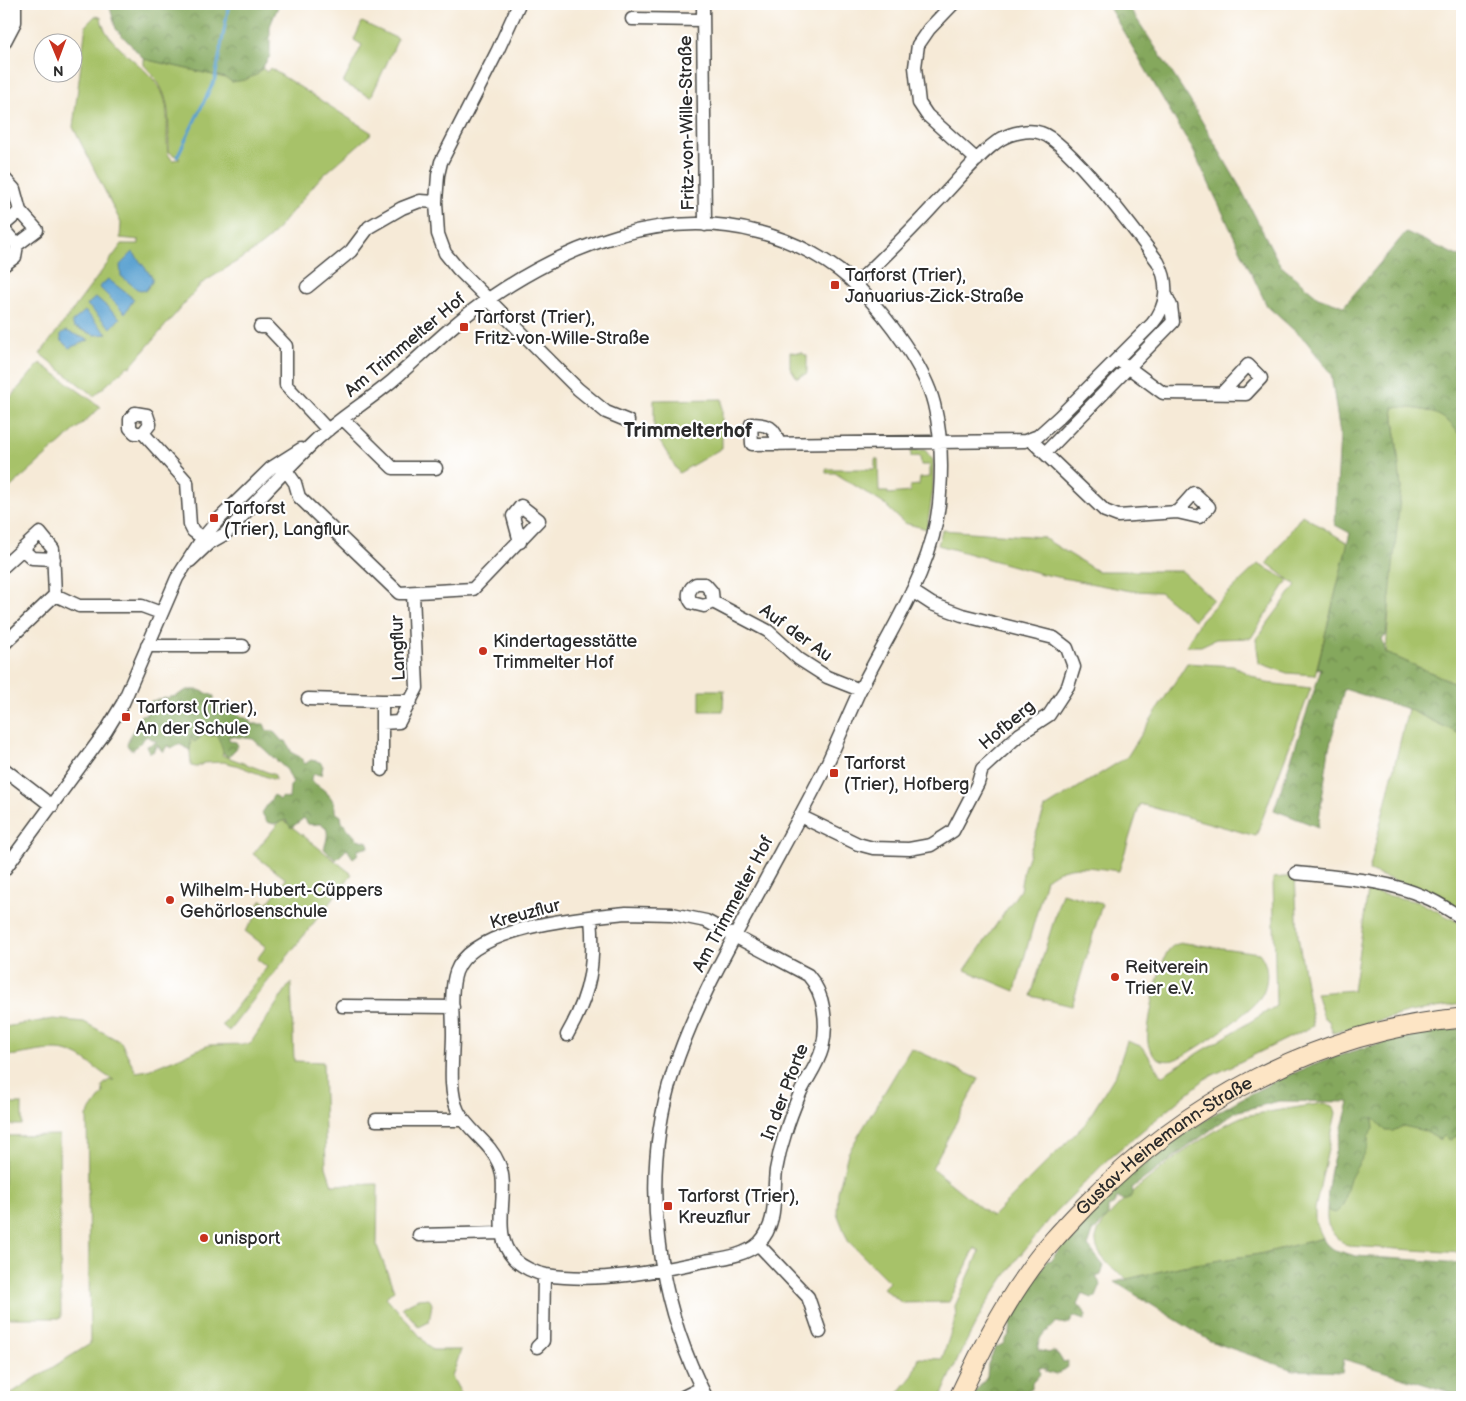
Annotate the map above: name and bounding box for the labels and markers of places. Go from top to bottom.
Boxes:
place label: Tarforst (Trier), Januarius-Zick-Straße [845,265,1024,307]
marker: Tarforst (Trier), Januarius-Zick-Straße [829,279,841,291]
place label: Tarforst (Trier), Fritz-von-Wille-Straße [474,307,650,349]
marker: Tarforst (Trier), Fritz-von-Wille-Straße [458,321,470,333]
place label: Tarforst (Trier), Langflur [224,498,349,540]
marker: Tarforst (Trier), Langflur [208,512,220,524]
place label: Kindertagesstätte Trimmelter Hof [493,631,637,673]
marker: Kindertagesstätte Trimmelter Hof [477,645,489,657]
place label: Tarforst (Trier), An der Schule [136,697,257,739]
marker: Tarforst (Trier), An der Schule [120,711,132,723]
place label: Tarforst (Trier), Hofberg [844,753,969,795]
marker: Tarforst (Trier), Hofberg [828,767,840,779]
place label: Wilhelm-Hubert-Cüppers Gehörlosenschule [180,880,383,922]
marker: Wilhelm-Hubert-Cüppers Gehörlosenschule [164,894,176,906]
place label: Reitverein Trier e.V. [1125,957,1209,999]
marker: Reitverein Trier e.V. [1109,971,1121,983]
place label: Tarforst (Trier), Kreuzflur [678,1186,799,1228]
marker: Tarforst (Trier), Kreuzflur [662,1200,674,1212]
place label: unisport [214,1228,281,1249]
marker: unisport [198,1232,210,1244]

